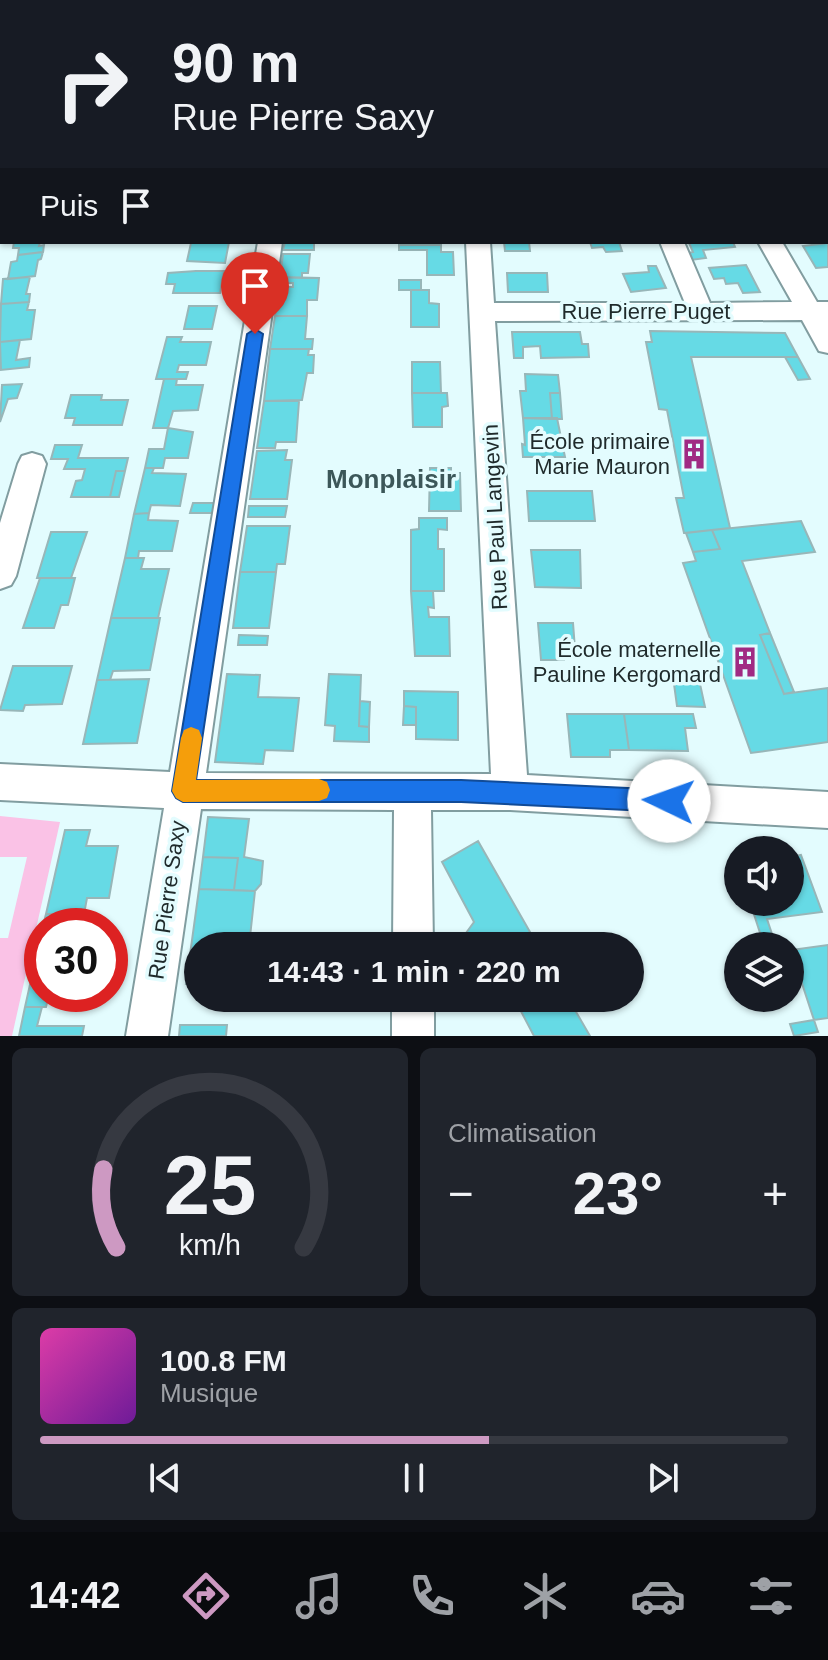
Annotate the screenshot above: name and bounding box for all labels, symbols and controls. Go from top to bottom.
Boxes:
text: 90 m [172,31,300,94]
icon: right [40,32,144,136]
text: Rue Pierre Saxy [172,97,434,138]
icon: arrive [114,184,158,228]
text: Puis [40,189,98,222]
pin [221,252,289,334]
icon: arrive [233,264,277,308]
street label: Rue Pierre Puget [562,299,730,324]
street label: Rue Paul Langevin [478,424,512,610]
place label: École primaire Marie Mauron [529,429,670,479]
building icon: École primaire Marie Mauron [677,437,711,471]
district label: Monplaisir [326,464,456,494]
place label: École maternelle Pauline Kergomard [533,637,721,687]
building icon: École maternelle Pauline Kergomard [728,645,762,679]
position arrow [627,759,711,843]
street label: Rue Pierre Saxy [143,819,191,981]
map controls [724,836,804,1012]
button: sound [724,836,804,916]
speed limit sign: 30 [24,908,128,1012]
button: layers [724,932,804,1012]
text: 14:43 · 1 min · 220 m [267,955,561,988]
text: Climatisation [448,1118,597,1148]
text: 25 [164,1139,256,1232]
text: 23° [573,1160,663,1227]
text: − [448,1169,474,1218]
text: + [762,1169,788,1218]
text: km/h [179,1229,241,1261]
text: 100.8 FM [160,1344,287,1377]
text: Musique [160,1378,258,1408]
icon: previous [143,1456,187,1500]
icon: pause [392,1456,436,1500]
icon: next [641,1456,685,1500]
icon: directions [178,1568,234,1624]
icon: music [291,1568,347,1624]
icon: phone [404,1568,460,1624]
icon: climate [517,1568,573,1624]
icon: car [630,1568,686,1624]
icon: filters [743,1568,799,1624]
text: 14:42 [29,1575,121,1616]

